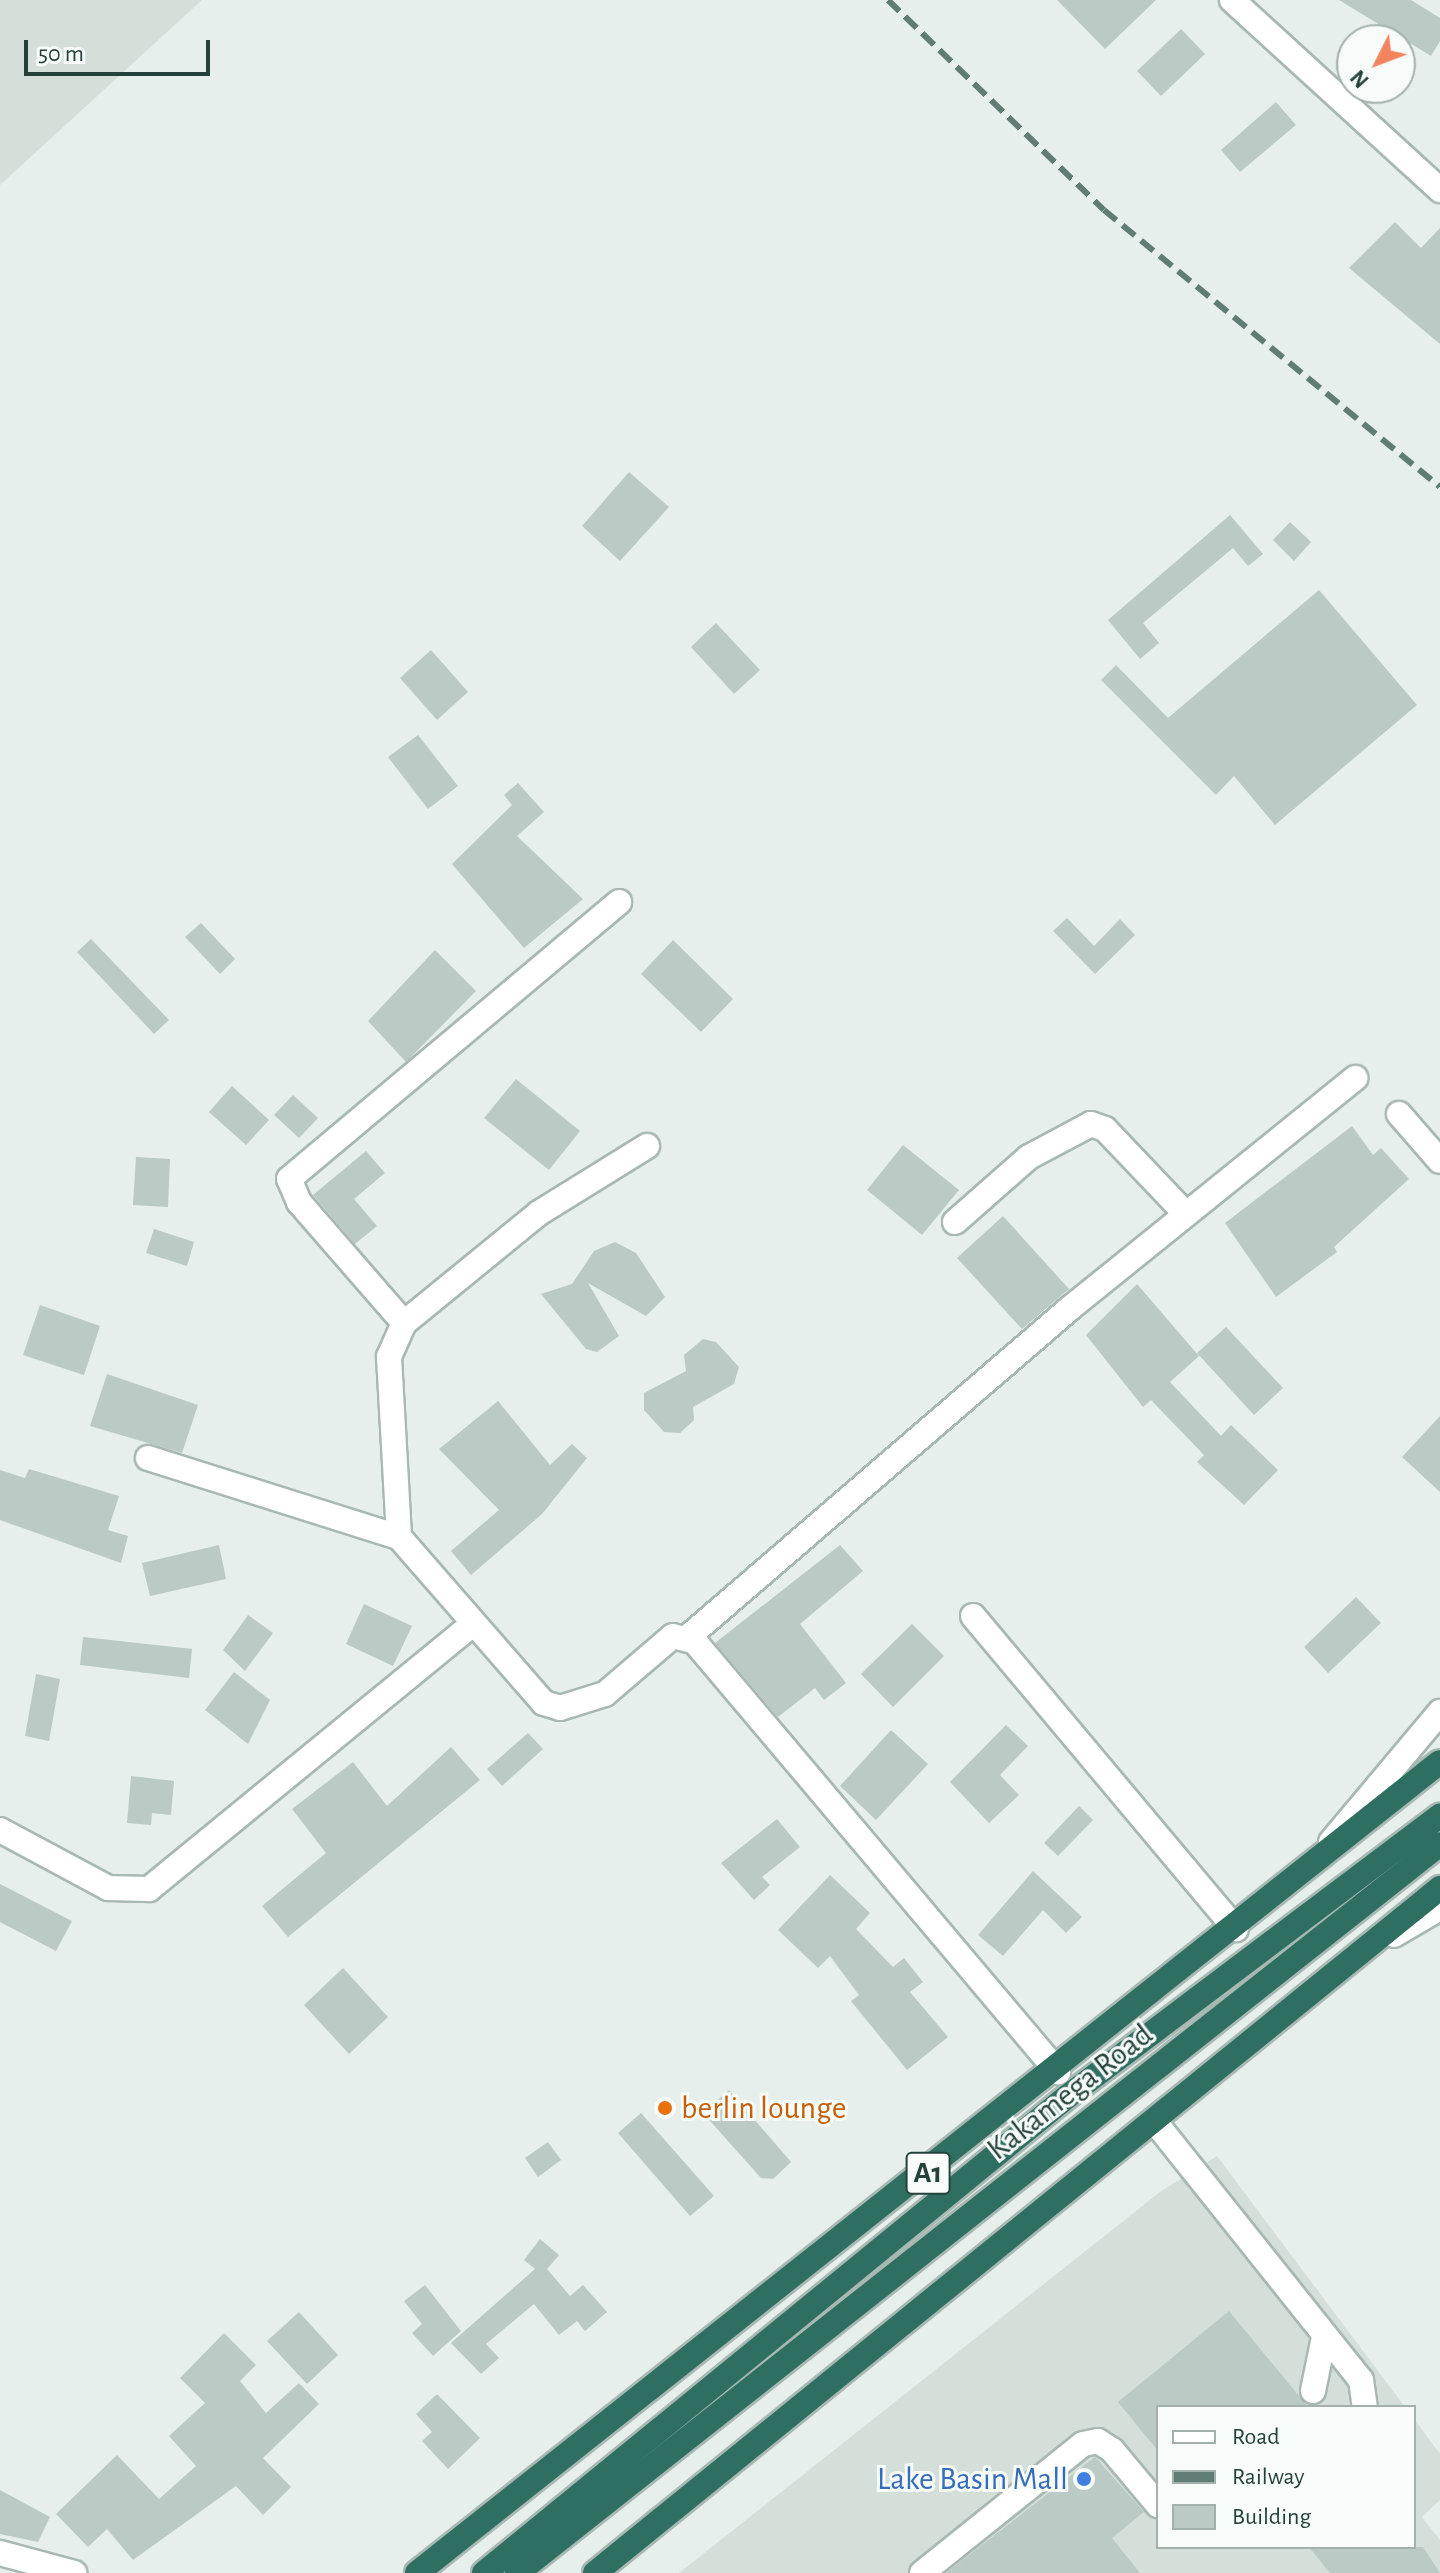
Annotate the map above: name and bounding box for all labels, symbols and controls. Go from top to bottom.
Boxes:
scale bar [28,24,214,74]
north arrow [1336,24,1416,104]
text: 50 m [38,42,84,66]
text: N [1346,66,1373,92]
street label: Kakamega Road [980,2016,1160,2168]
place label: berlin lounge [681,2089,846,2127]
marker: berlin lounge [656,2099,674,2117]
road number: A1 [904,2147,952,2199]
legend [1156,2405,1416,2549]
text: Road [1232,2425,1280,2449]
place label: Lake Basin Mall [877,2460,1068,2498]
text: Railway [1232,2465,1304,2489]
marker: Lake Basin Mall [1075,2470,1093,2488]
text: Building [1232,2505,1311,2529]

